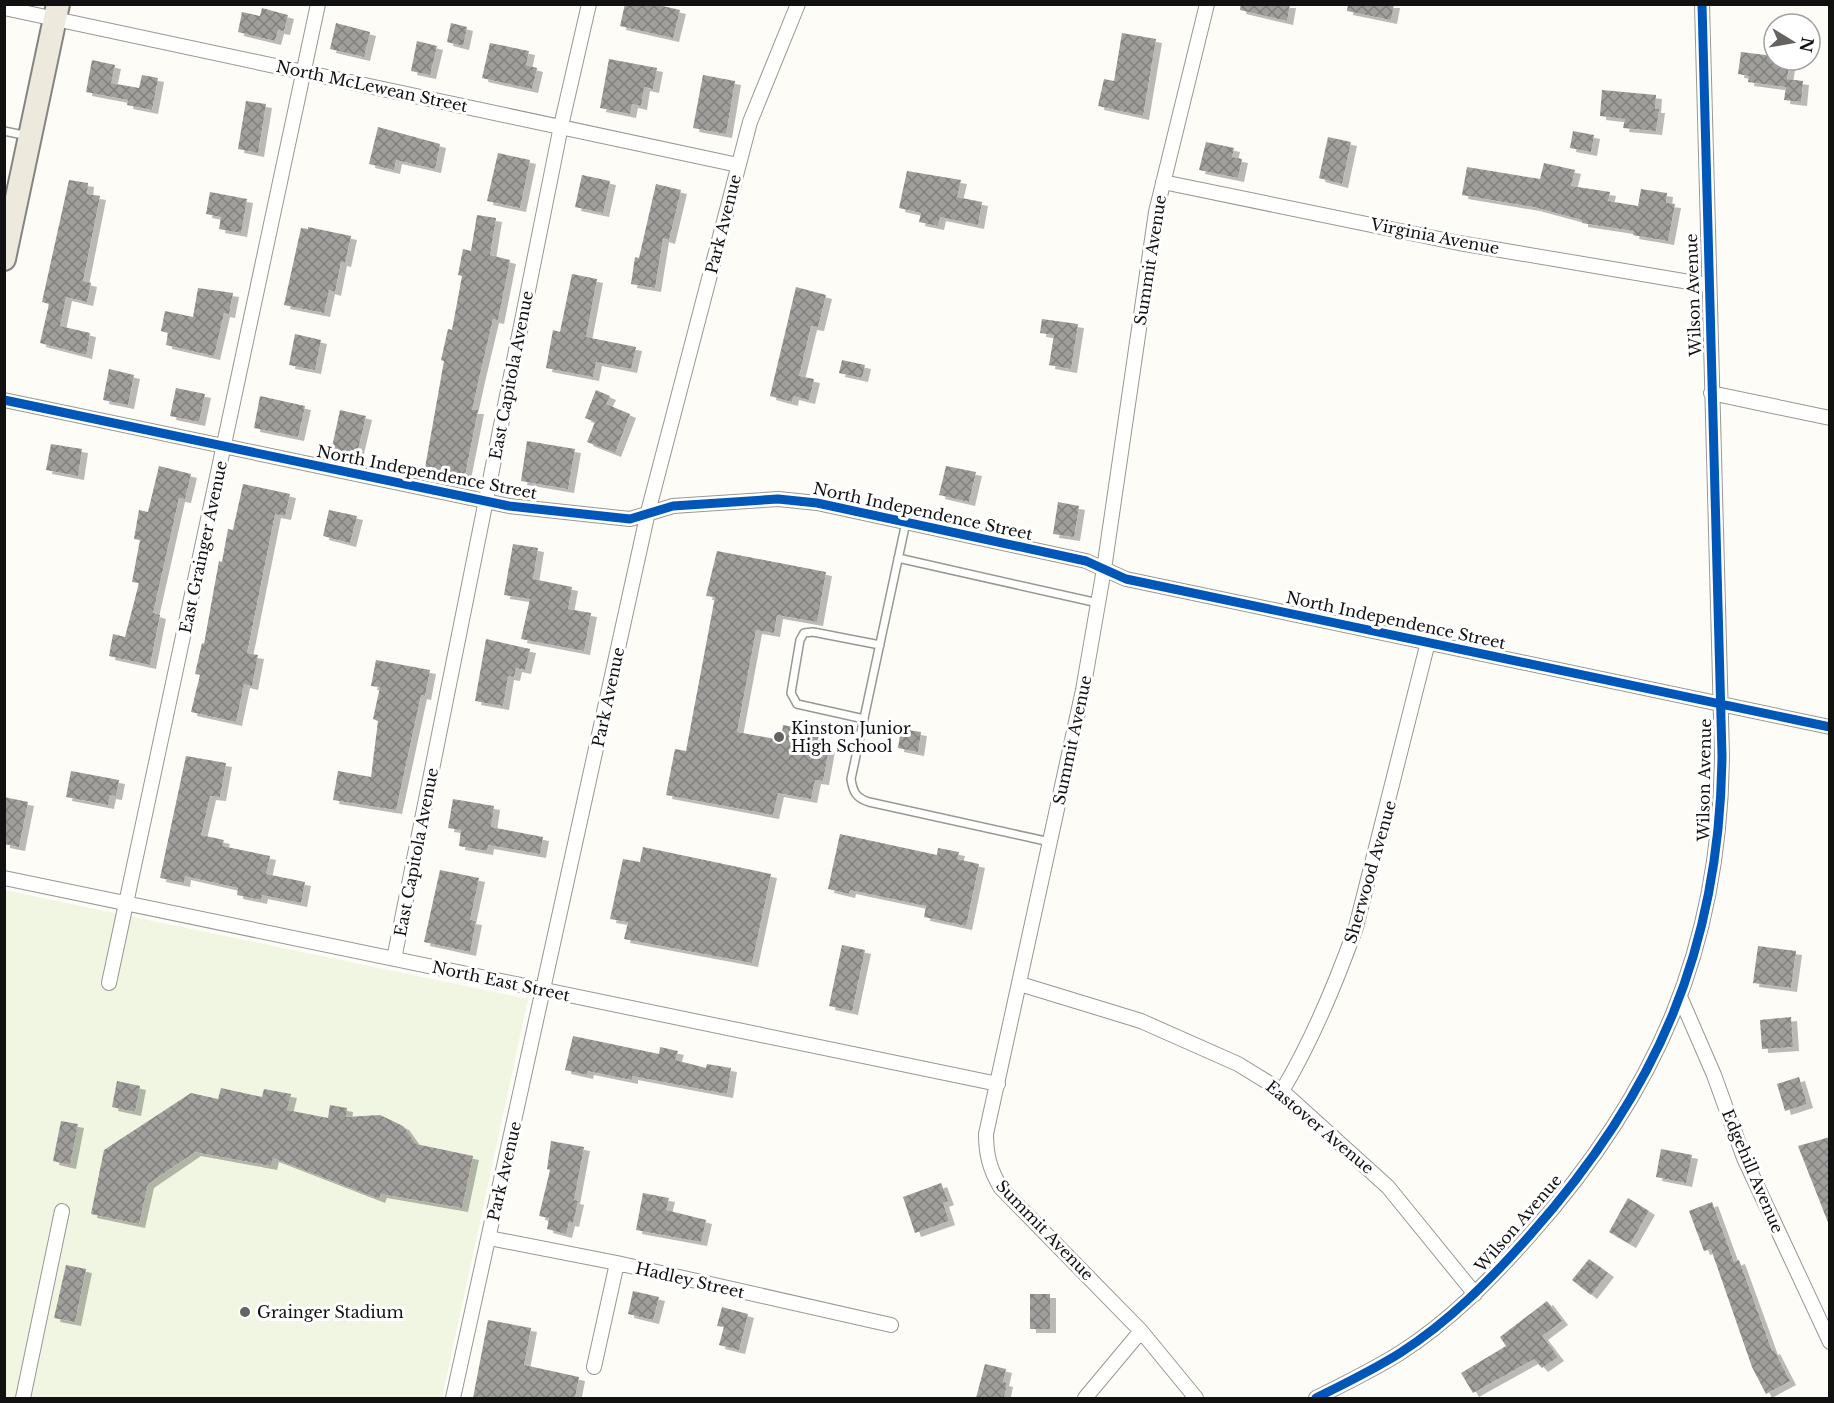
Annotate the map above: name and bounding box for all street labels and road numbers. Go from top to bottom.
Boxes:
street label: North McLewean Street [275,56,469,116]
street label: Park Avenue [701,172,745,276]
street label: Summit Avenue [1130,193,1170,327]
street label: Virginia Avenue [1368,214,1501,258]
street label: Wilson Avenue [1681,233,1705,358]
street label: East Capitola Avenue [485,289,537,461]
street label: North Independence Street [315,441,539,503]
street label: East Grainger Avenue [175,459,231,635]
street label: North Independence Street [811,478,1035,544]
street label: North Independence Street [1284,587,1508,653]
street label: Park Avenue [588,645,628,749]
street label: Summit Avenue [1049,673,1095,807]
street label: Wilson Avenue [1693,718,1715,843]
street label: East Capitola Avenue [390,766,442,938]
street label: Sherwood Avenue [1340,798,1400,946]
street label: North East Street [430,957,572,1005]
street label: Eastover Avenue [1262,1076,1378,1178]
street label: Edgehill Avenue [1718,1106,1788,1236]
street label: Park Avenue [483,1119,525,1223]
street label: Wilson Avenue [1469,1170,1566,1277]
street label: Summit Avenue [992,1176,1098,1284]
street label: Hadley Street [634,1258,746,1302]

